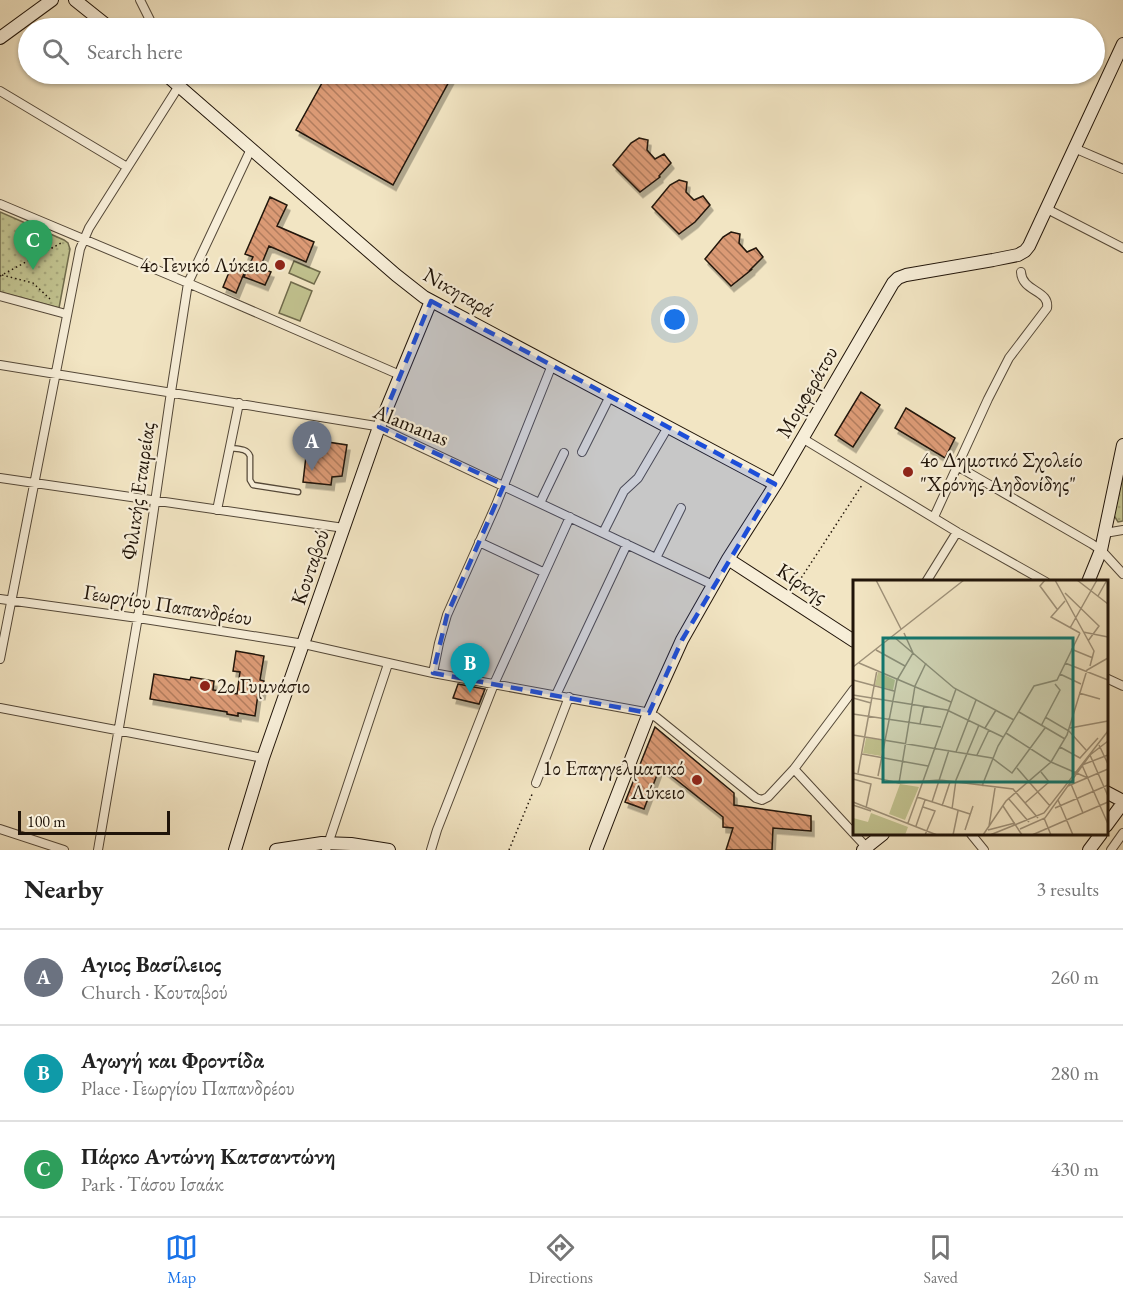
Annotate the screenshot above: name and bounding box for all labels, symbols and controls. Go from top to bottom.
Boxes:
search box [18,18,1105,84]
icon: search [39,35,72,68]
text: Search here [87,37,182,66]
pin: C [14,220,52,270]
place label: 4ο Γενικό Λύκειο [140,251,268,278]
marker: 4ο Γενικό Λύκειο [273,258,287,272]
street label: Νικηταρά [419,260,500,323]
your location [660,305,689,334]
street label: Μομφεράτου [770,341,844,442]
street label: Alamanas [369,397,453,452]
street label: Φιλικής Εταιρείας [114,420,161,562]
pin: A [292,422,332,471]
place label: 4ο Δημοτικό Σχολείο "Χρόνης Αηδονίδης" [920,446,1083,497]
marker: 4ο Δημοτικό Σχολείο "Χρόνης Αηδονίδης" [901,465,915,479]
street label: Κουταβού [284,525,335,608]
street label: Κίρκης [772,556,833,609]
street label: Γεωργίου Παπανδρέου [82,578,254,631]
inset map [853,580,1108,835]
pin: B [450,644,490,693]
place label: 2ο Γυμνάσιο [217,672,310,699]
marker: 2ο Γυμνάσιο [198,679,212,693]
place label: 1ο Επαγγελματικό Λύκειο [543,754,685,805]
marker: 1ο Επαγγελματικό Λύκειο [690,773,704,787]
scale bar [18,808,170,836]
text: 100 m [27,811,66,832]
text: Nearby [24,872,104,906]
text: 3 results [1036,876,1099,902]
text: Αγιος Βασίλειος [81,950,221,979]
text: A [36,964,51,990]
text: 260 m [1051,964,1099,990]
text: Church · Κουταβού [81,979,228,1005]
text: Αγωγή και Φροντίδα [81,1046,264,1075]
text: B [37,1060,50,1086]
text: 280 m [1051,1060,1099,1086]
text: Place · Γεωργίου Παπανδρέου [81,1075,295,1101]
text: Πάρκο Αντώνη Κατσαντώνη [81,1142,336,1171]
text: C [36,1156,51,1182]
text: 430 m [1051,1156,1099,1182]
text: Park · Τάσου Ισαάκ [81,1171,224,1197]
tab: Map [165,1231,198,1288]
tab: Directions [529,1231,593,1288]
tab: Saved [923,1231,958,1288]

